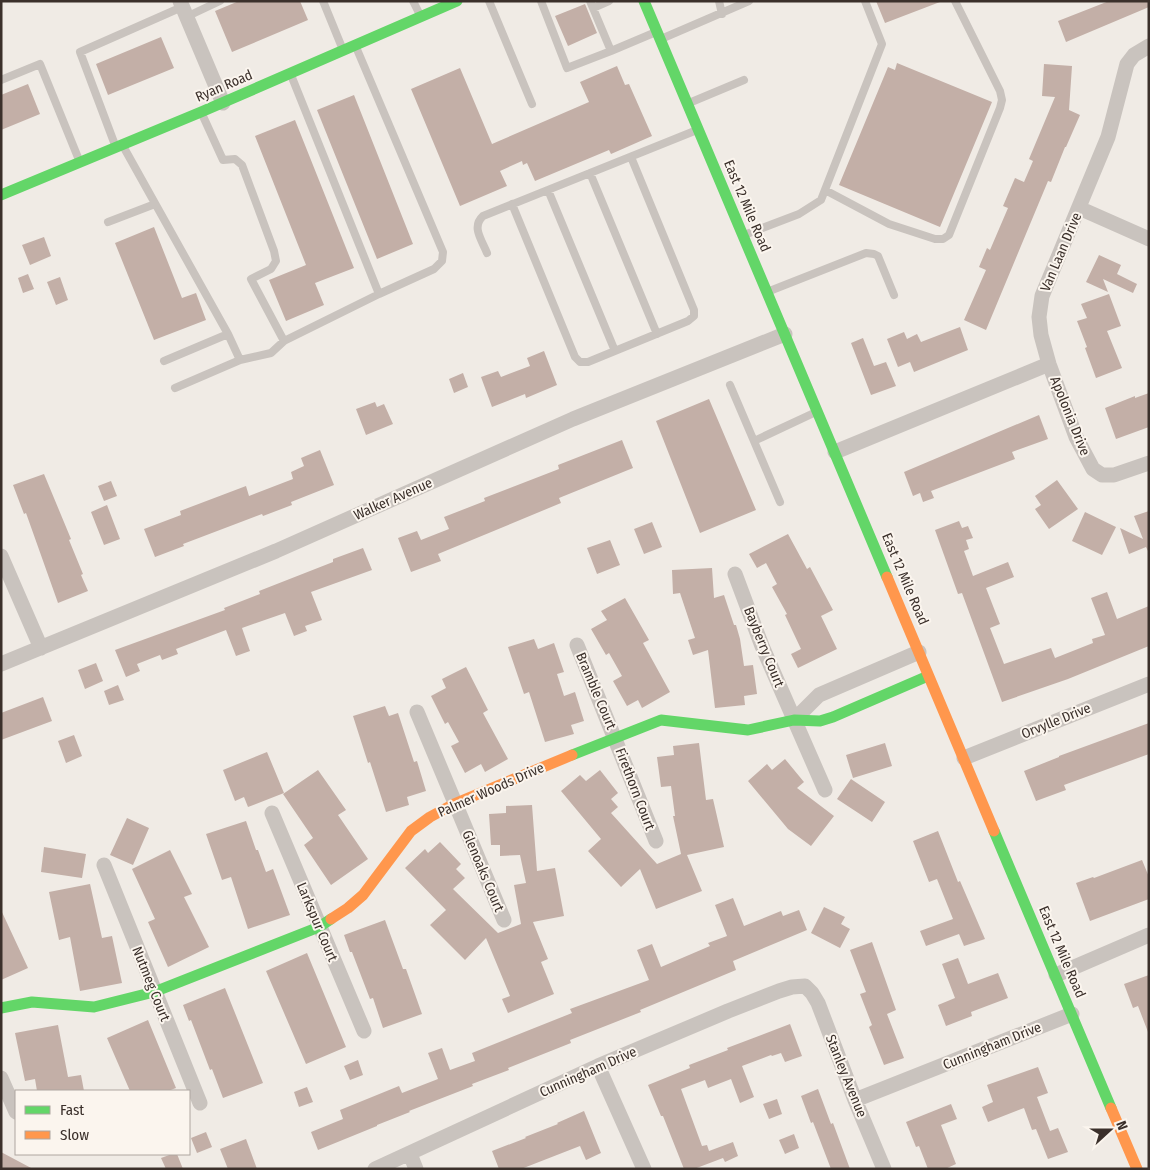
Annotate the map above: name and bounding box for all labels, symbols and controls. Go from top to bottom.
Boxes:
street label: Ryan Road [193,66,255,106]
street label: East 12 Mile Road [720,157,774,255]
street label: Van Laan Drive [1037,210,1085,294]
street label: Apolonia Drive [1046,374,1094,458]
street label: Walker Avenue [351,474,435,524]
street label: East 12 Mile Road [878,530,932,628]
street label: Bayberry Court [740,604,788,690]
street label: Bramble Court [572,650,620,732]
street label: Orvylle Drive [1019,699,1093,743]
street label: Firethorn Court [612,746,659,833]
street label: Palmer Woods Drive [435,759,547,821]
street label: Glenoaks Court [458,828,508,915]
street label: Larkspur Court [293,880,341,964]
street label: East 12 Mile Road [1035,903,1089,1001]
street label: Nutmeg Court [128,944,174,1024]
street label: Cunningham Drive [940,1019,1044,1073]
street label: Stanley Avenue [822,1032,870,1120]
street label: Cunningham Drive [537,1043,639,1101]
legend [15,1090,190,1155]
text: Fast [60,1101,84,1119]
north arrow [1085,1105,1135,1155]
text: N [1112,1119,1131,1132]
text: Slow [60,1126,89,1144]

